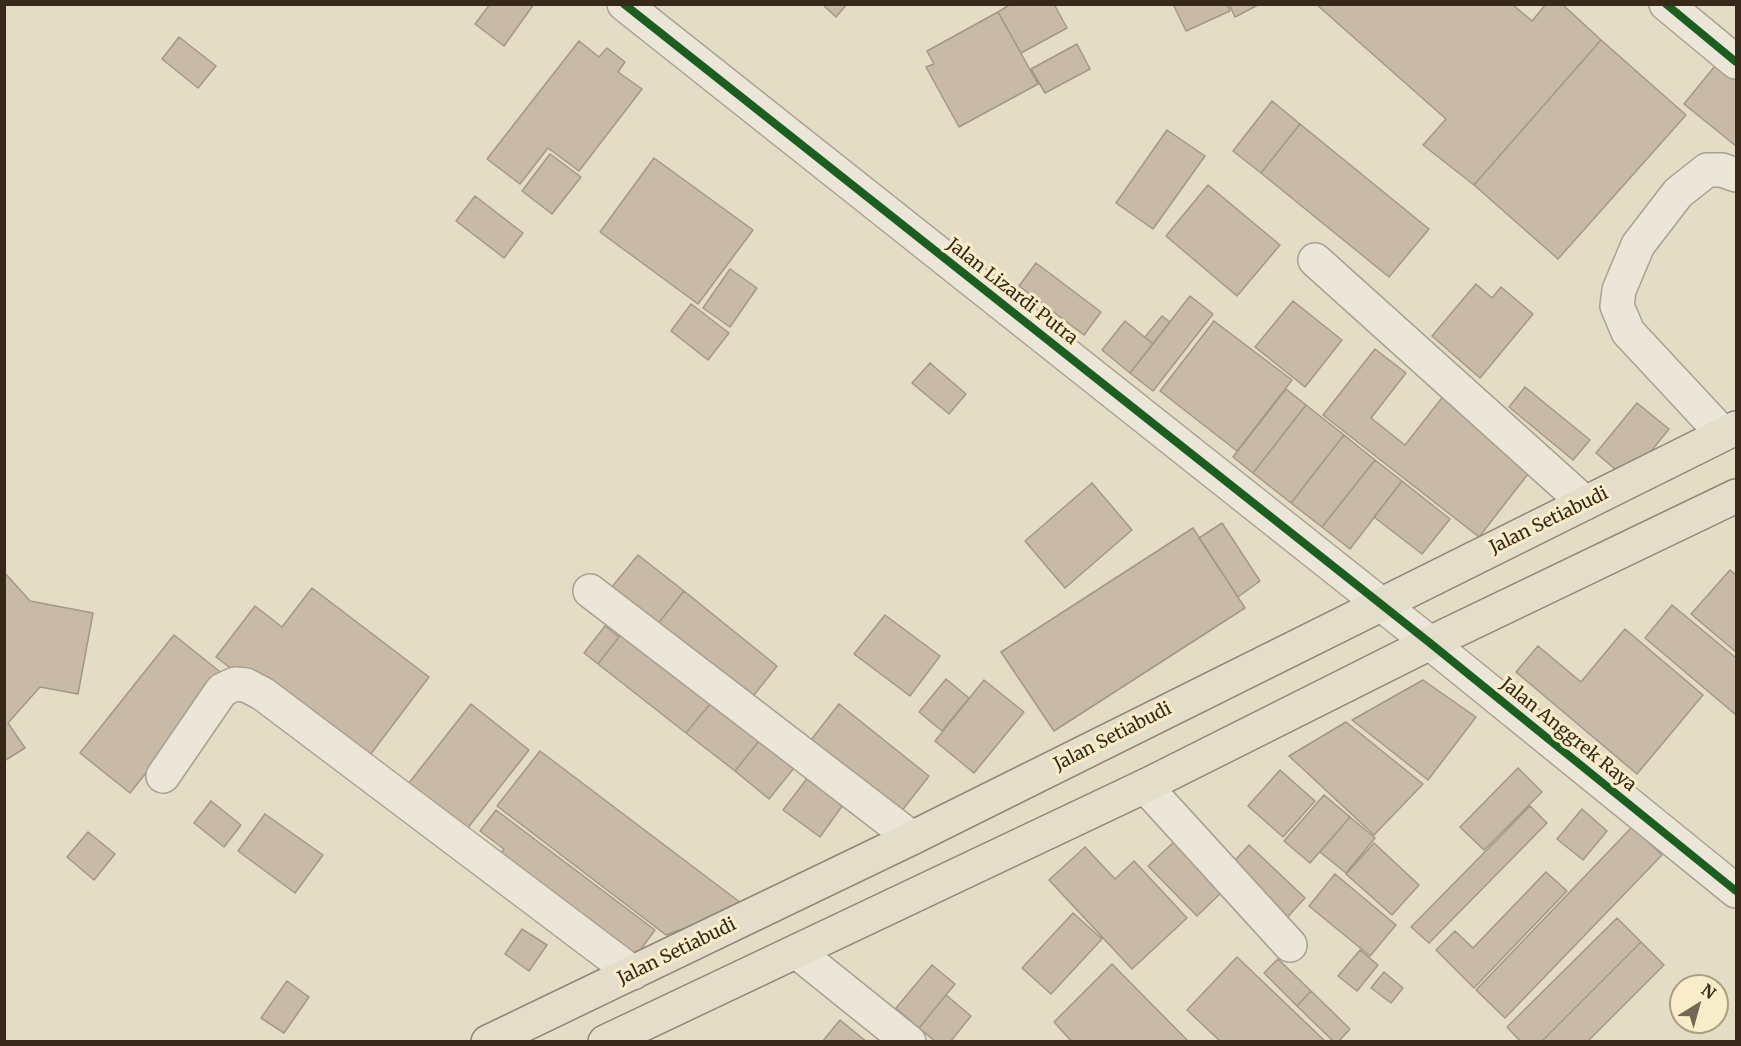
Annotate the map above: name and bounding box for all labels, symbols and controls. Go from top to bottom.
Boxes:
street label: Jalan Lizardi Putra [942,234,1082,350]
street label: Jalan Setiabudi [1486,483,1612,559]
street label: Jalan Anggrek Raya [1496,674,1640,796]
street label: Jalan Setiabudi [1051,698,1175,776]
street label: Jalan Setiabudi [614,914,740,990]
north arrow [1669,974,1729,1034]
text: N [1698,979,1720,1003]

